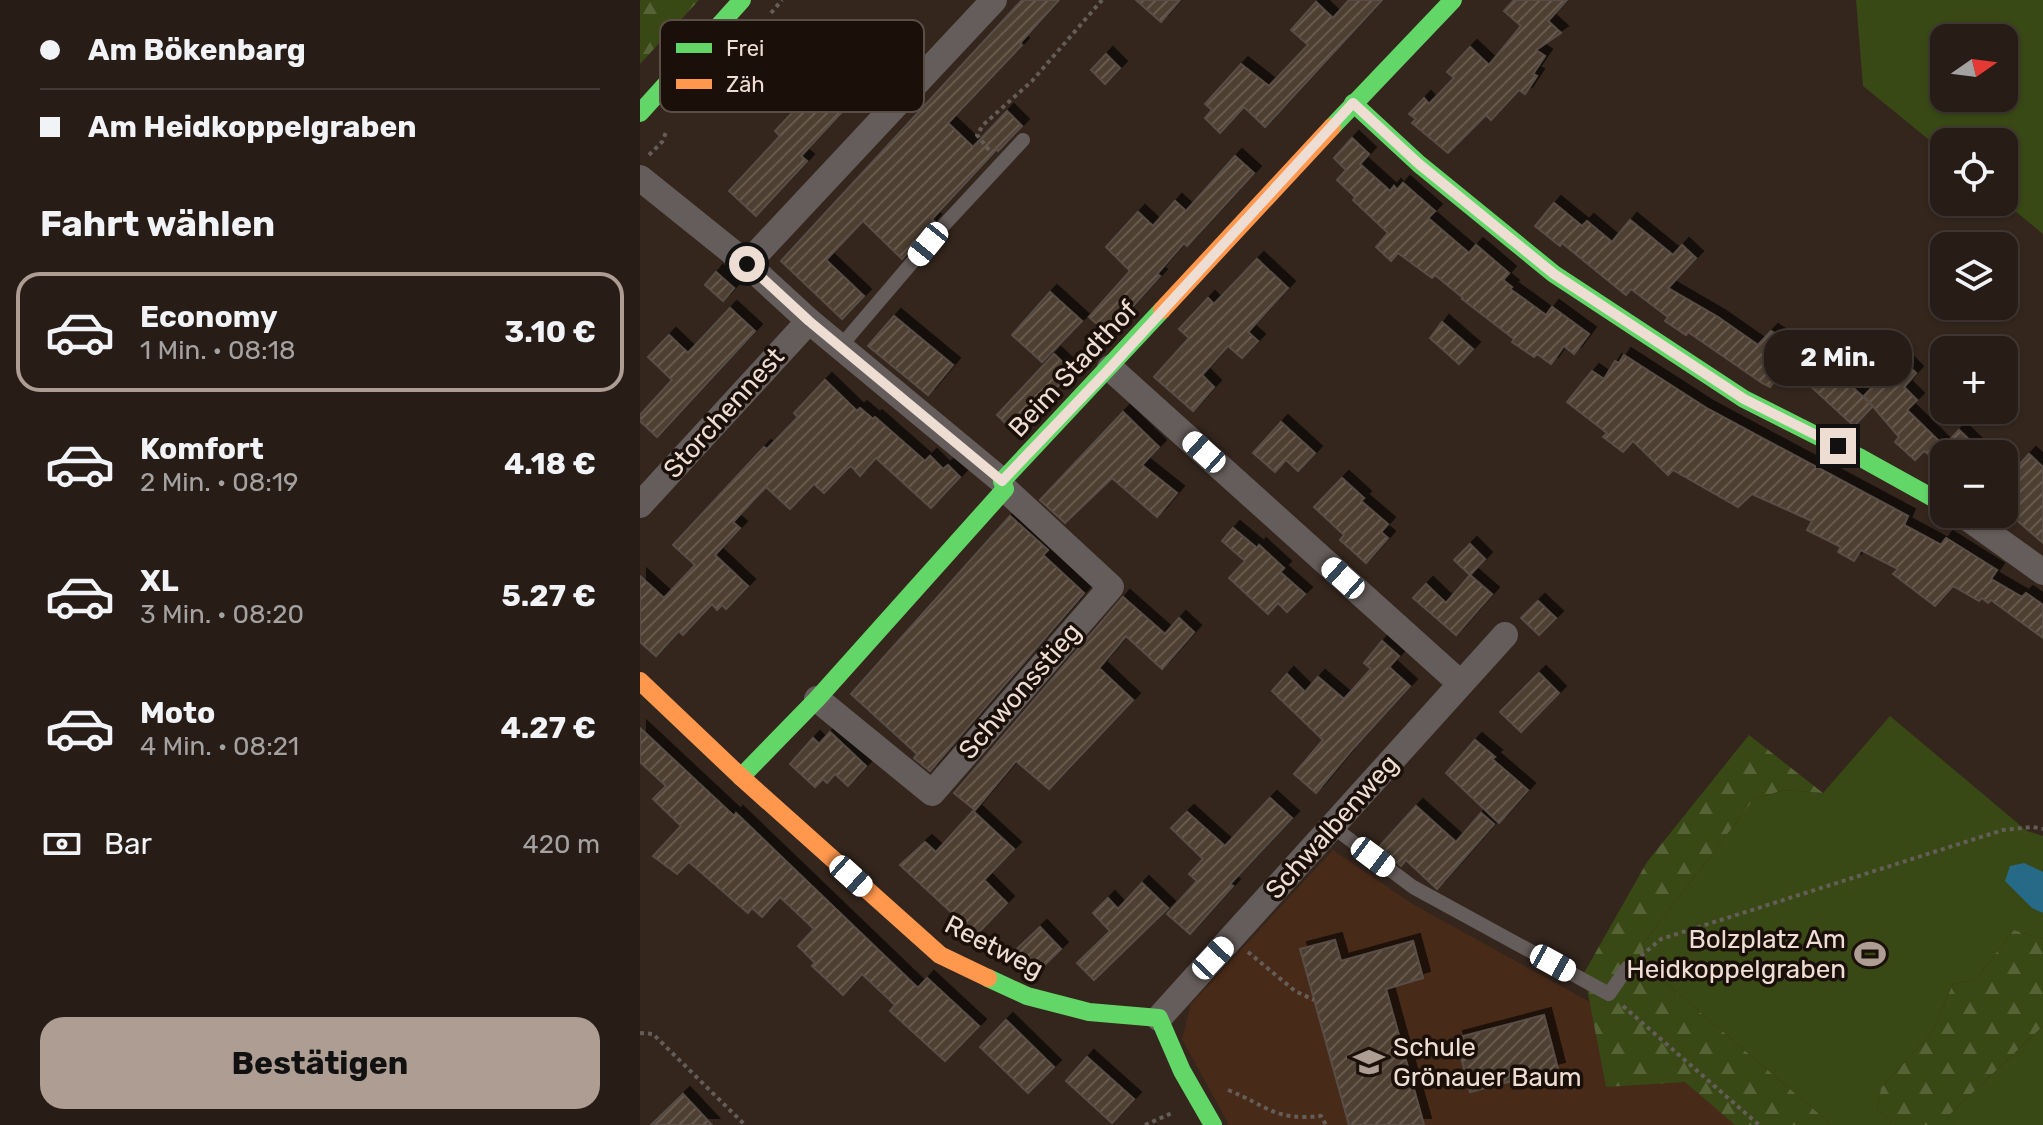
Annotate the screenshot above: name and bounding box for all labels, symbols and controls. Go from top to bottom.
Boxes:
legend [660,20,924,112]
north arrow [1930,24,2018,112]
map controls [1930,24,2018,528]
text: Am Bökenbarg [88,32,306,68]
text: Frei [726,35,764,62]
text: Zäh [726,71,765,98]
text: Am Heidkoppelgraben [88,109,417,145]
button: locate [1930,128,2018,216]
text: Fahrt wählen [40,202,275,245]
car [904,218,952,270]
button: layers [1930,232,2018,320]
route start [729,246,765,282]
street label: Beim Stadthof [1002,295,1144,443]
icon: car [44,296,116,368]
text: Economy [140,299,278,335]
text: 3.10 € [504,314,596,350]
callout: 2 Min. [1764,330,1912,386]
text: 1 Min. · 08:18 [140,335,295,366]
button: + [1930,336,2018,424]
street label: Storchennest [657,341,791,485]
text: 2 Min. [1800,342,1876,373]
car [1178,427,1230,477]
icon: car [44,428,116,500]
route end [1820,428,1856,464]
text: Komfort [140,431,264,467]
button: − [1930,440,2018,528]
text: 4.18 € [504,446,596,482]
text: 2 Min. · 08:19 [140,467,298,498]
car [1317,553,1369,603]
icon: car [44,560,116,632]
text: XL [140,563,179,599]
text: 5.27 € [502,578,596,614]
text: 3 Min. · 08:20 [140,599,304,630]
street label: Schwonsstieg [952,617,1088,765]
icon: car [44,692,116,764]
text: Moto [140,695,215,731]
text: 4.27 € [501,710,596,746]
text: 4 Min. · 08:21 [140,731,299,762]
street label: Schwalbenweg [1259,748,1405,906]
icon: cash [40,822,84,866]
text: Bar [104,826,152,862]
text: 420 m [523,829,600,860]
car [1347,833,1399,881]
car [825,851,877,901]
street label: Reetweg [939,909,1049,985]
place label: Bolzplatz Am Heidkoppelgraben [1626,924,1846,985]
car [1188,932,1238,984]
sports icon: Bolzplatz Am Heidkoppelgraben [1853,937,1887,971]
car [1526,941,1580,985]
button: Bestätigen [40,1017,600,1109]
place label: Schule Grönauer Baum [1393,1032,1582,1093]
school or university icon: Schule Grönauer Baum [1352,1045,1386,1079]

